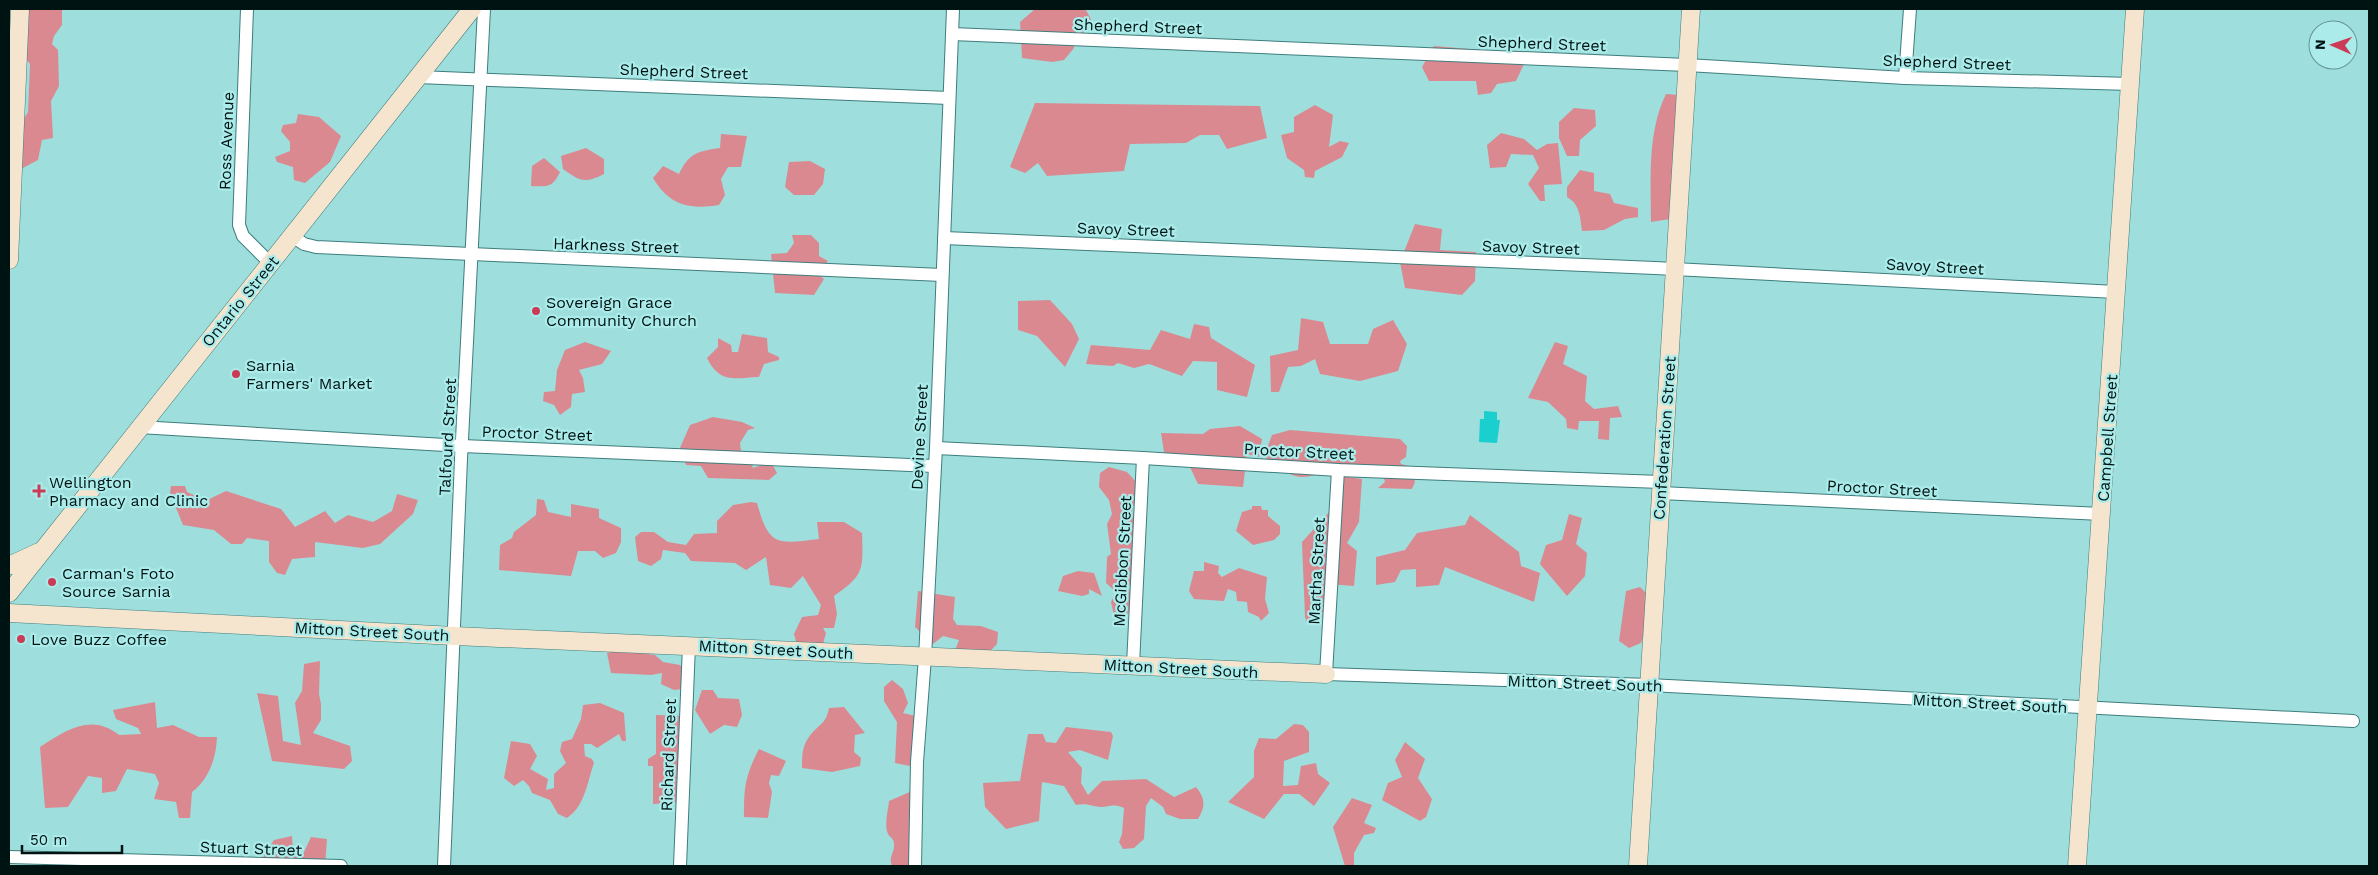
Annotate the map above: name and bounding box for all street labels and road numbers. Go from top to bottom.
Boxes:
street label: Shepherd Street [1073,15,1203,38]
street label: Shepherd Street [1477,32,1607,55]
street label: Shepherd Street [1882,51,2012,74]
street label: Shepherd Street [619,60,749,83]
street label: Ross Avenue [215,92,238,190]
street label: Savoy Street [1077,218,1176,241]
street label: Harkness Street [553,234,680,257]
street label: Savoy Street [1482,236,1581,259]
street label: Ontario Street [198,252,283,351]
street label: Savoy Street [1886,254,1985,279]
street label: Confederation Street [1649,355,1680,521]
street label: Campbell Street [2094,374,2121,502]
street label: Talfourd Street [435,378,460,496]
street label: Devine Street [907,383,932,490]
street label: Proctor Street [481,422,593,445]
street label: Proctor Street [1243,439,1355,464]
street label: Proctor Street [1826,476,1938,501]
street label: McGibbon Street [1110,495,1135,627]
street label: Martha Street [1304,517,1329,625]
street label: Mitton Street South [294,618,450,645]
street label: Mitton Street South [698,636,854,663]
street label: Mitton Street South [1103,655,1259,682]
street label: Mitton Street South [1507,671,1663,696]
street label: Mitton Street South [1912,690,2068,717]
street label: Richard Street [657,698,680,812]
street label: Stuart Street [200,837,303,860]

